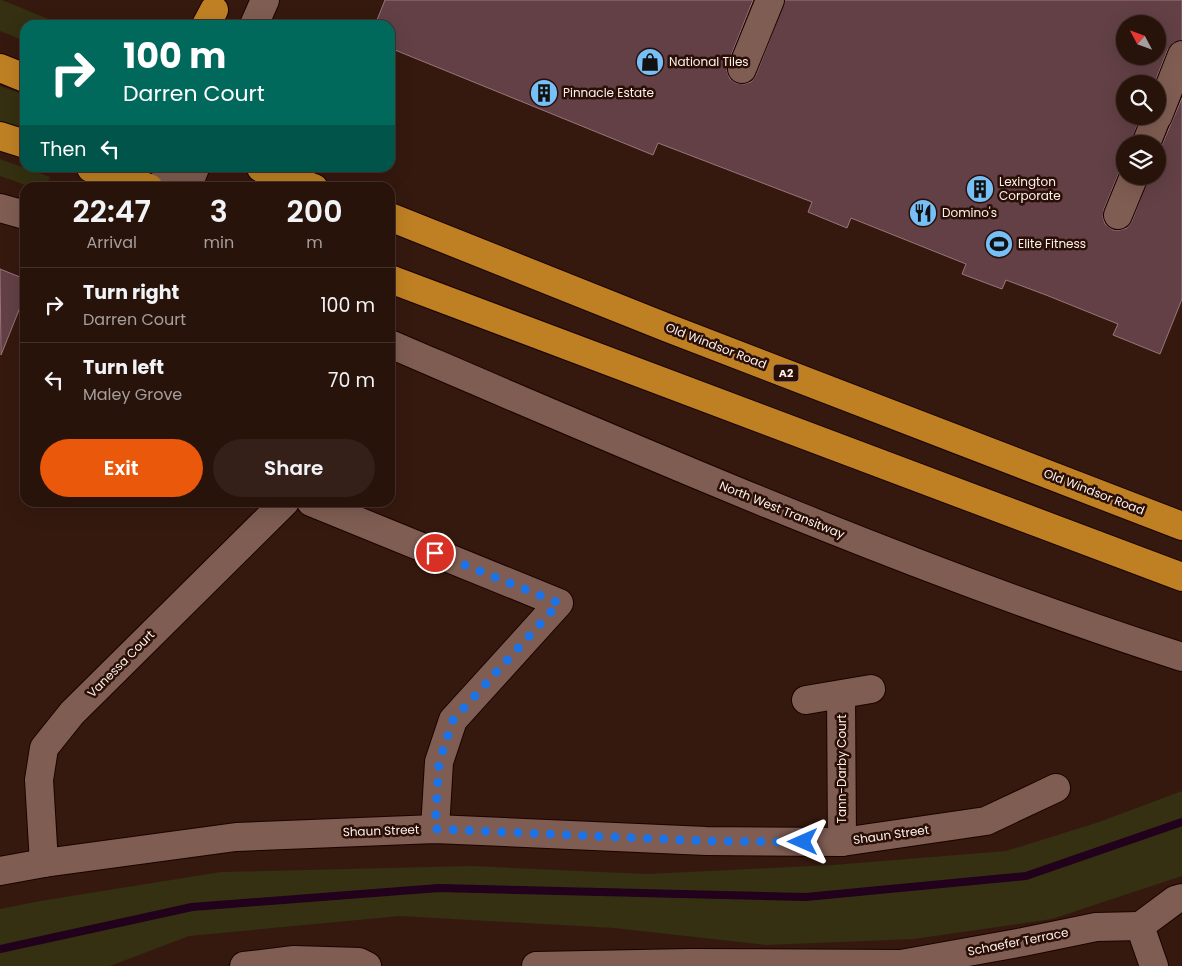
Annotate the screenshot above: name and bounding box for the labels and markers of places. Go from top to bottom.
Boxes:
shop icon: National Tiles [635,47,665,77]
place label: National Tiles [669,53,749,70]
building icon: Pinnacle Estate [529,78,559,108]
place label: Pinnacle Estate [563,84,654,101]
place label: Lexington Corporate [999,173,1061,204]
building icon: Lexington Corporate [965,174,995,204]
restaurant icon: Domino's [908,198,938,228]
place label: Domino's [942,204,997,221]
sports icon: Elite Fitness [984,229,1014,259]
place label: Elite Fitness [1018,235,1086,252]
pin [414,532,456,574]

